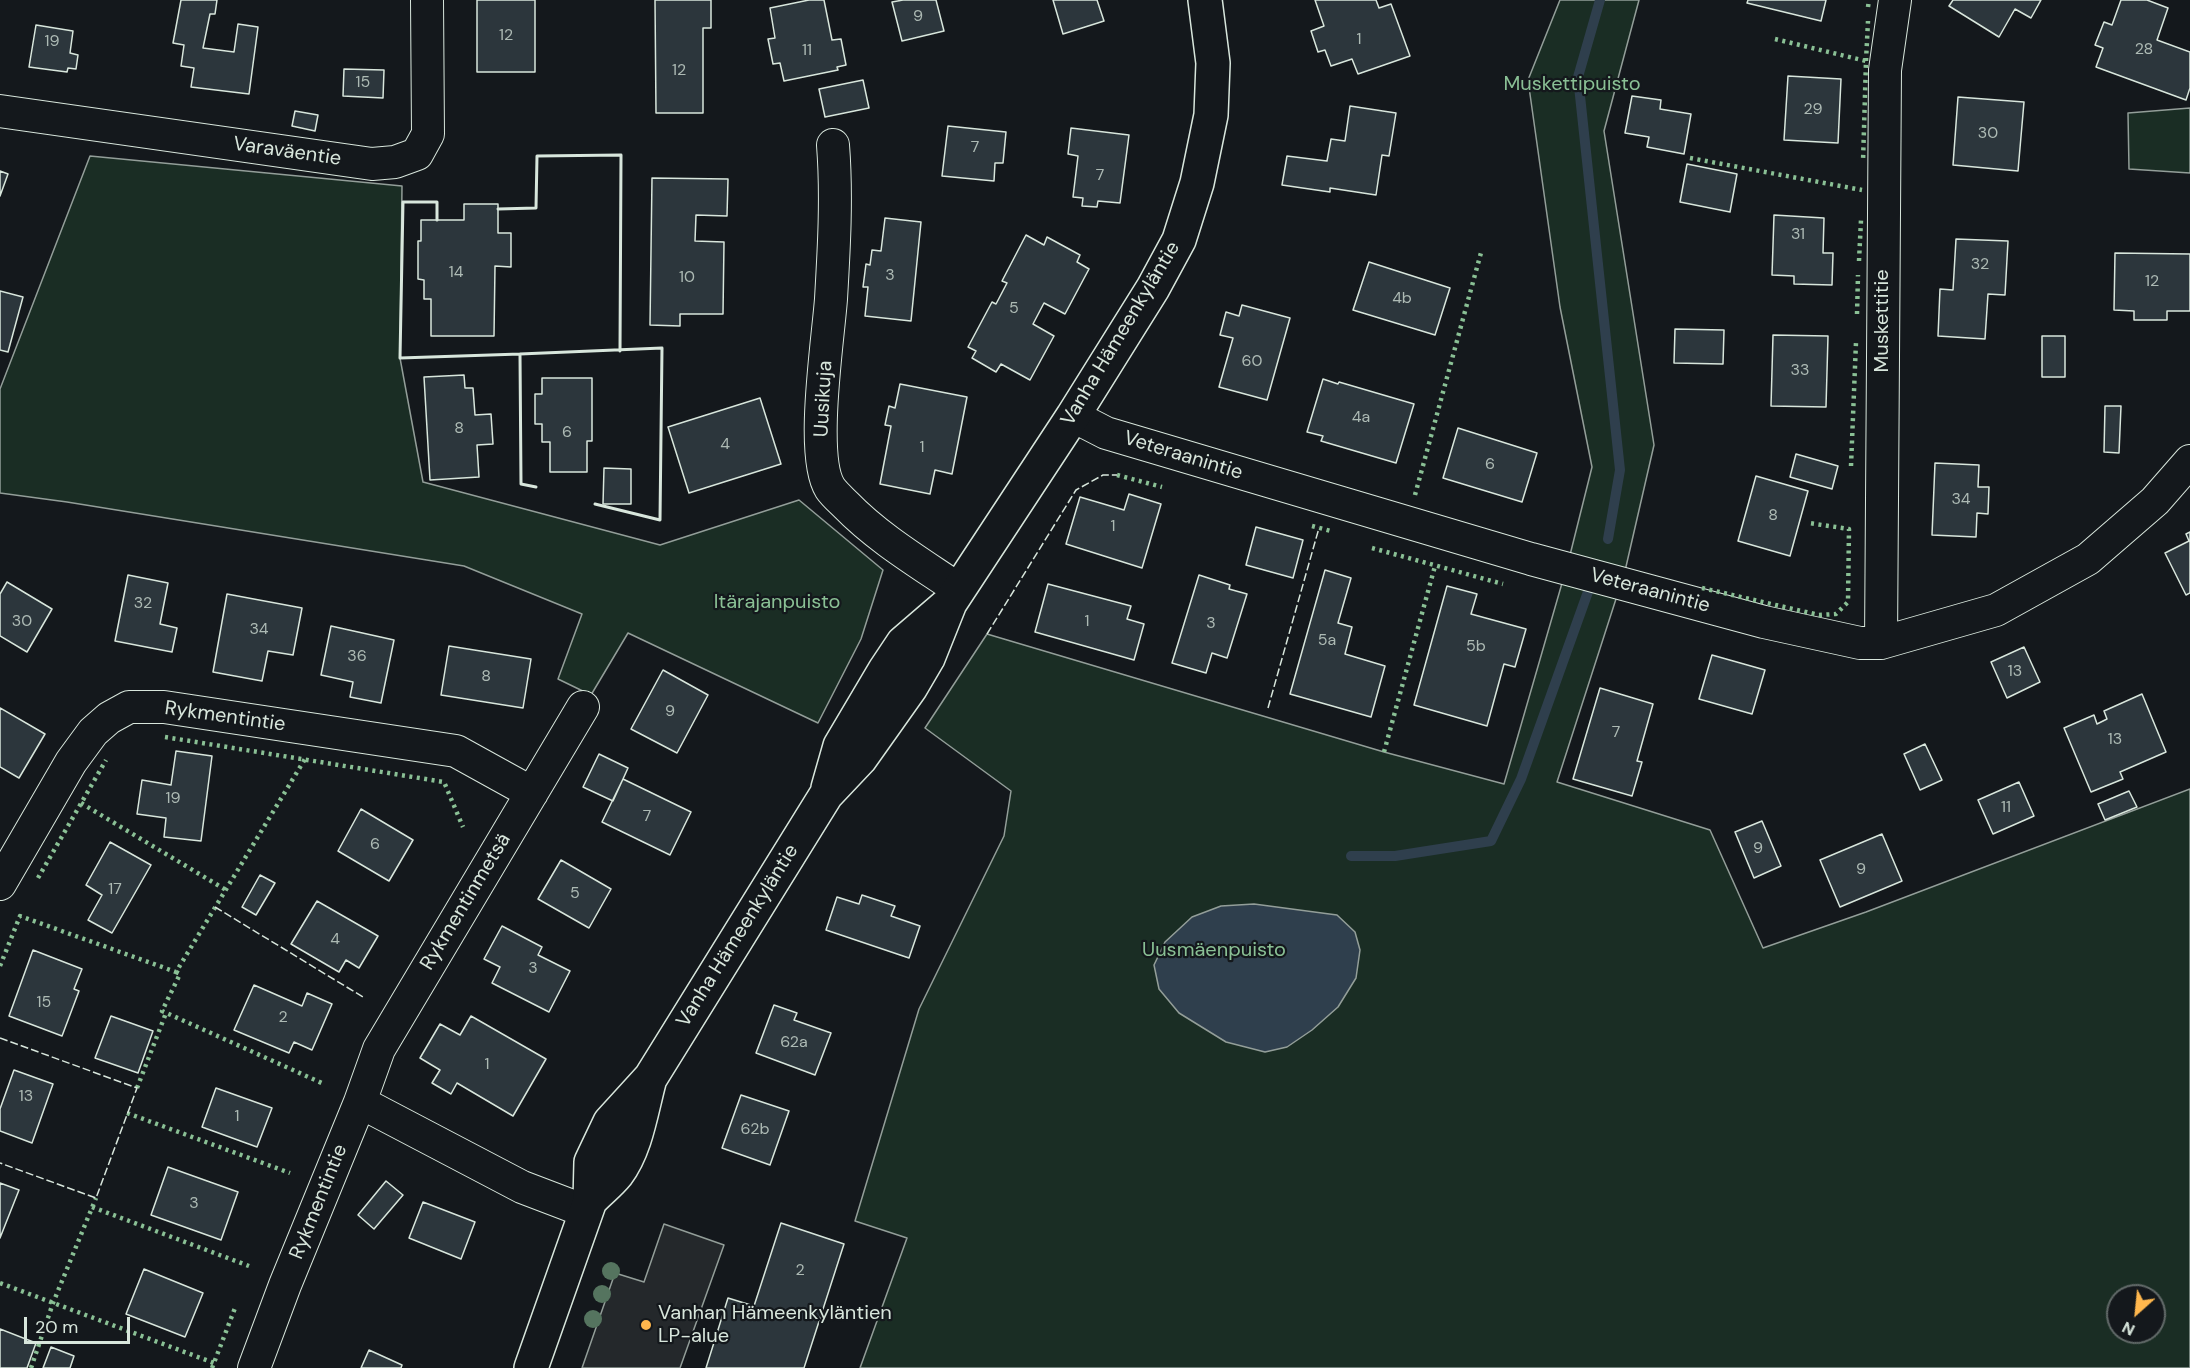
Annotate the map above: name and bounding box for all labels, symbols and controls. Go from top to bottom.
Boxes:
house number: 9 [913,7,923,27]
house number: 12 [499,26,513,46]
house number: 1 [1357,30,1361,50]
house number: 19 [44,32,60,52]
house number: 28 [2135,40,2153,60]
house number: 11 [802,41,812,61]
house number: 12 [672,61,686,81]
house number: 15 [356,73,370,93]
park label: Muskettipuisto [1504,73,1640,97]
house number: 29 [1803,100,1823,120]
house number: 30 [1978,124,1998,144]
street label: Varaväentie [231,133,343,171]
house number: 7 [971,138,979,158]
house number: 7 [1096,166,1104,186]
house number: 31 [1791,225,1805,245]
street label: Vanha Hämeenkyläntie [1056,237,1186,431]
house number: 32 [1971,255,1989,275]
house number: 14 [449,263,463,283]
house number: 3 [885,266,895,286]
house number: 10 [679,268,695,288]
street label: Muskettitie [1871,269,1895,373]
house number: 12 [2145,272,2159,292]
house number: 4b [1392,289,1412,309]
house number: 5 [1009,299,1019,319]
house number: 60 [1242,352,1262,372]
street label: Uusikuja [810,360,838,438]
house number: 33 [1791,361,1809,381]
house number: 4a [1352,408,1370,428]
house number: 8 [454,419,464,439]
house number: 6 [562,423,572,443]
street label: Veteraanintie [1121,427,1245,485]
house number: 4 [720,435,730,455]
house number: 1 [920,438,924,458]
house number: 6 [1485,455,1495,475]
house number: 34 [1951,490,1971,510]
house number: 8 [1768,506,1778,526]
house number: 1 [1111,517,1115,537]
street label: Veteraanintie [1588,563,1712,619]
park label: Itärajanpuisto [714,591,840,615]
house number: 32 [134,594,152,614]
house number: 30 [12,612,32,632]
house number: 1 [1085,612,1089,632]
house number: 3 [1206,614,1216,634]
house number: 34 [249,620,269,640]
house number: 5a [1318,631,1336,651]
house number: 5b [1466,637,1486,657]
house number: 36 [347,647,367,667]
house number: 13 [2008,662,2022,682]
house number: 8 [481,667,491,687]
street label: Rykmentintie [163,697,287,737]
house number: 9 [665,702,675,722]
house number: 7 [1612,723,1620,743]
house number: 13 [2108,730,2122,750]
house number: 19 [165,789,181,809]
house number: 11 [2001,798,2011,818]
house number: 7 [643,807,651,827]
street label: Rykmentinmetsä [416,829,516,975]
house number: 6 [370,835,380,855]
house number: 9 [1753,839,1763,859]
street label: Vanha Hämeenkyläntie [672,840,804,1032]
house number: 9 [1856,860,1866,880]
house number: 17 [108,880,122,900]
house number: 5 [570,884,580,904]
house number: 4 [330,930,340,950]
park label: Uusmäenpuisto [1142,939,1286,963]
house number: 3 [528,959,538,979]
house number: 15 [37,993,51,1013]
house number: 2 [278,1008,288,1028]
house number: 62a [780,1033,808,1053]
house number: 1 [485,1055,489,1075]
house number: 13 [19,1087,33,1107]
house number: 1 [235,1107,239,1127]
house number: 62b [741,1120,769,1140]
street label: Rykmentintie [285,1141,353,1263]
house number: 3 [189,1194,199,1214]
house number: 2 [795,1261,805,1281]
north arrow [2106,1284,2166,1344]
place label: Vanhan Hämeenkyläntien LP-alue [658,1302,892,1349]
scale bar [27,1305,134,1343]
text: 20 m [35,1315,78,1339]
text: N [2119,1317,2138,1341]
marker: Vanhan Hämeenkyläntien LP-alue [639,1318,653,1332]

